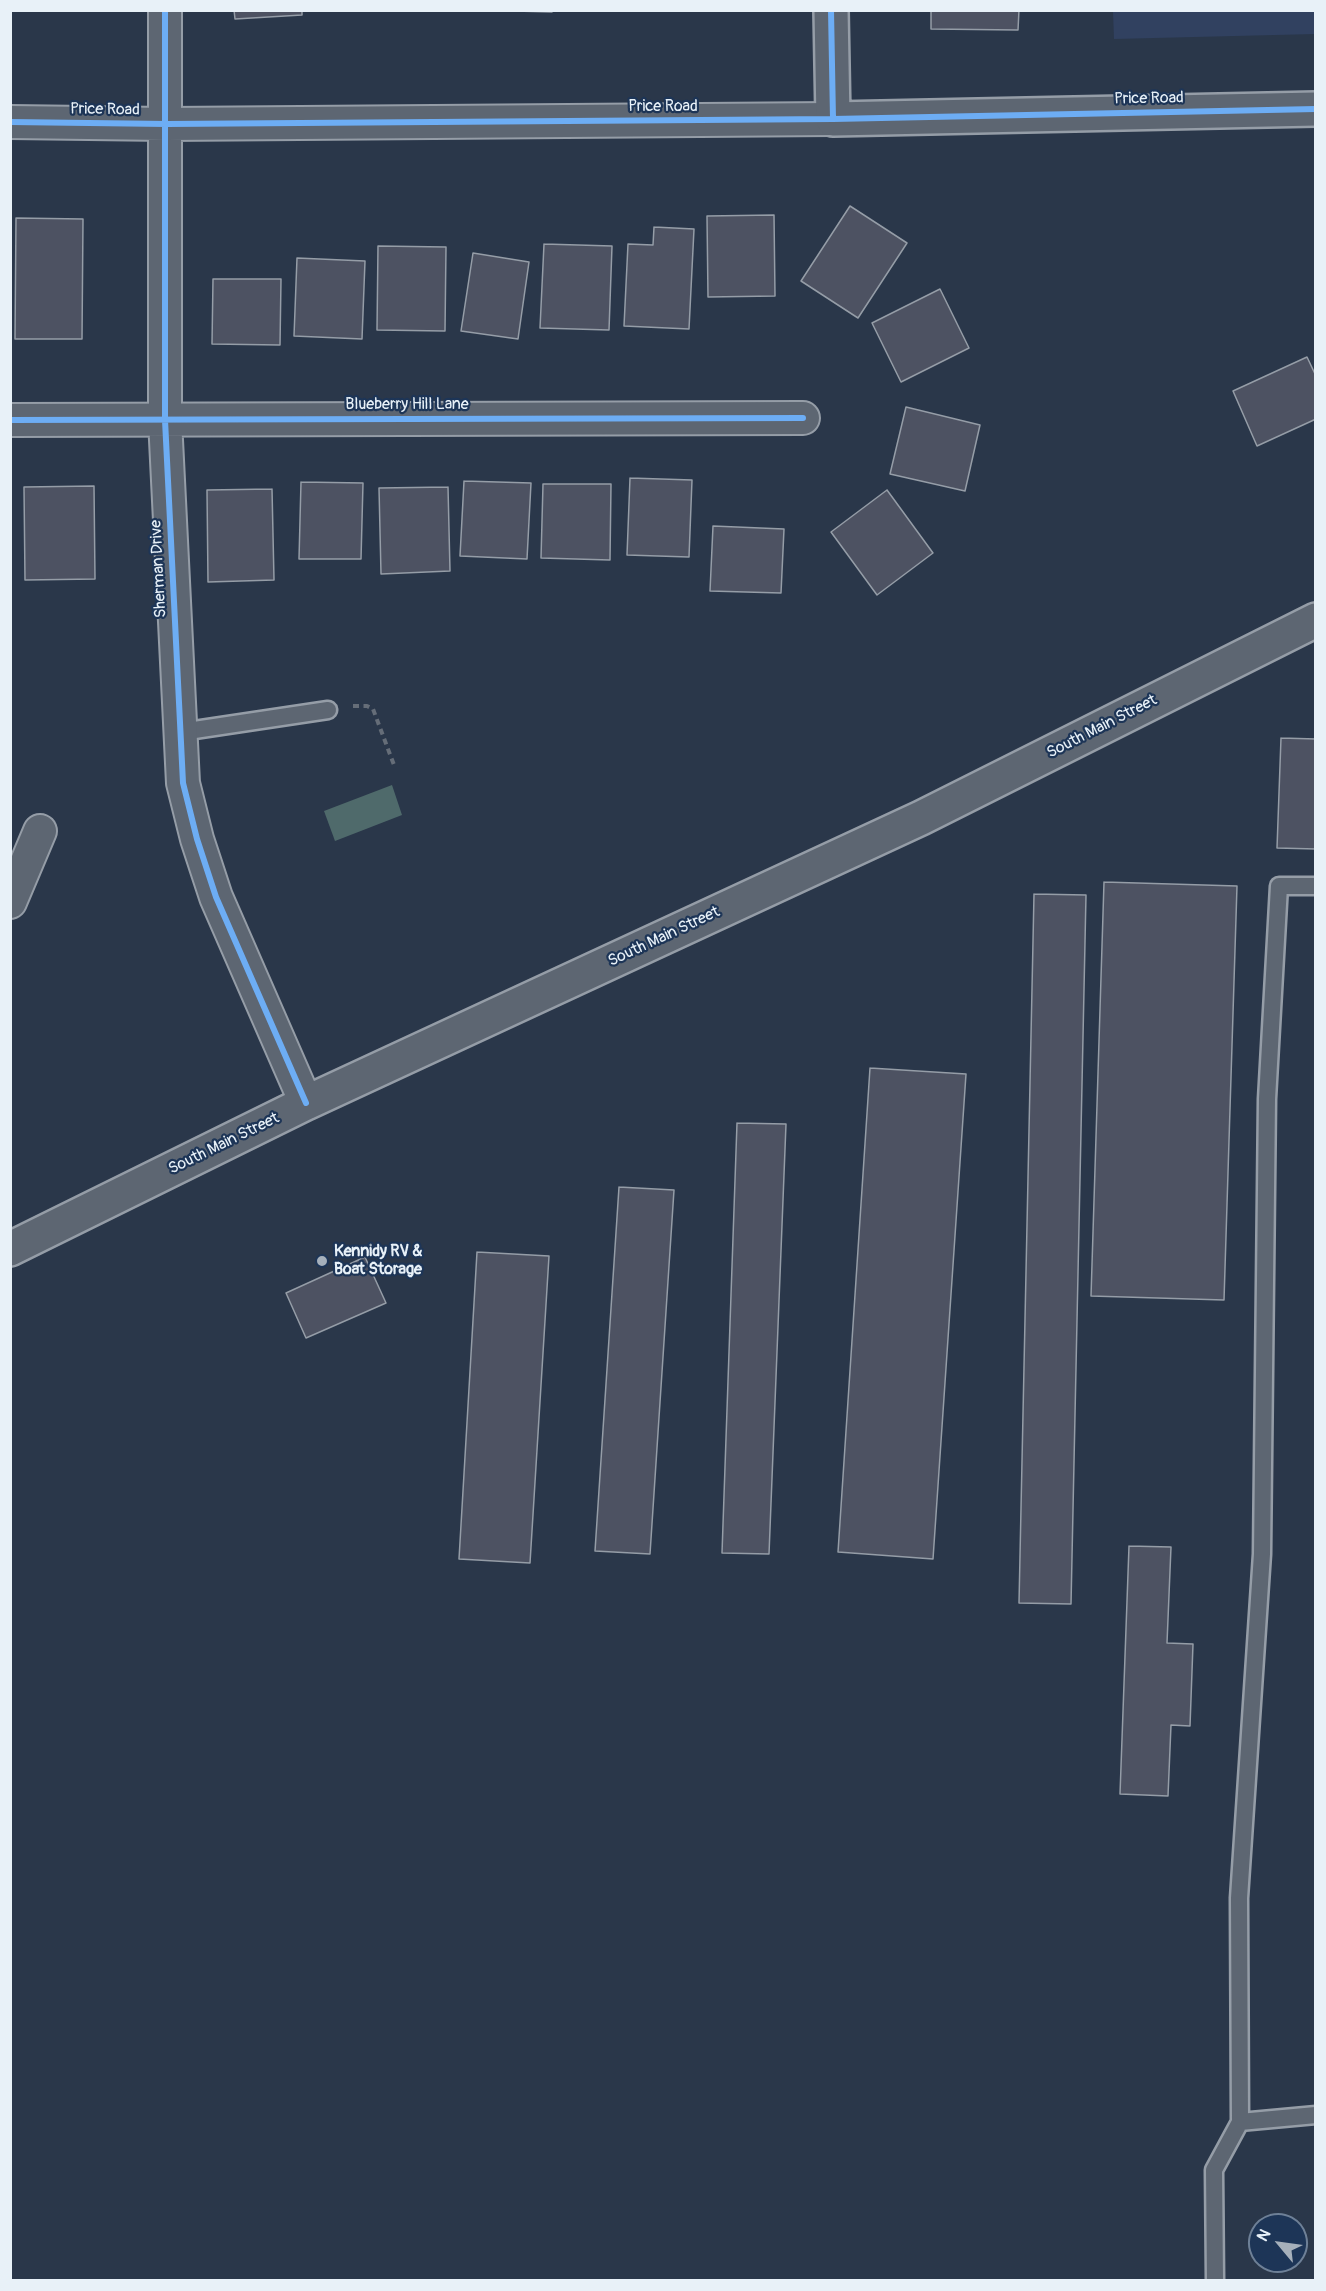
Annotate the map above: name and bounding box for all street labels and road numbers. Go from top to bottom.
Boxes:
street label: Price Road [1114,89,1184,109]
street label: Price Road [628,97,698,117]
street label: Price Road [70,100,140,120]
street label: Blueberry Hill Lane [345,395,469,415]
street label: Sherman Drive [147,519,171,619]
street label: South Main Street [1044,691,1160,763]
street label: South Main Street [605,903,723,971]
street label: South Main Street [165,1109,283,1179]

